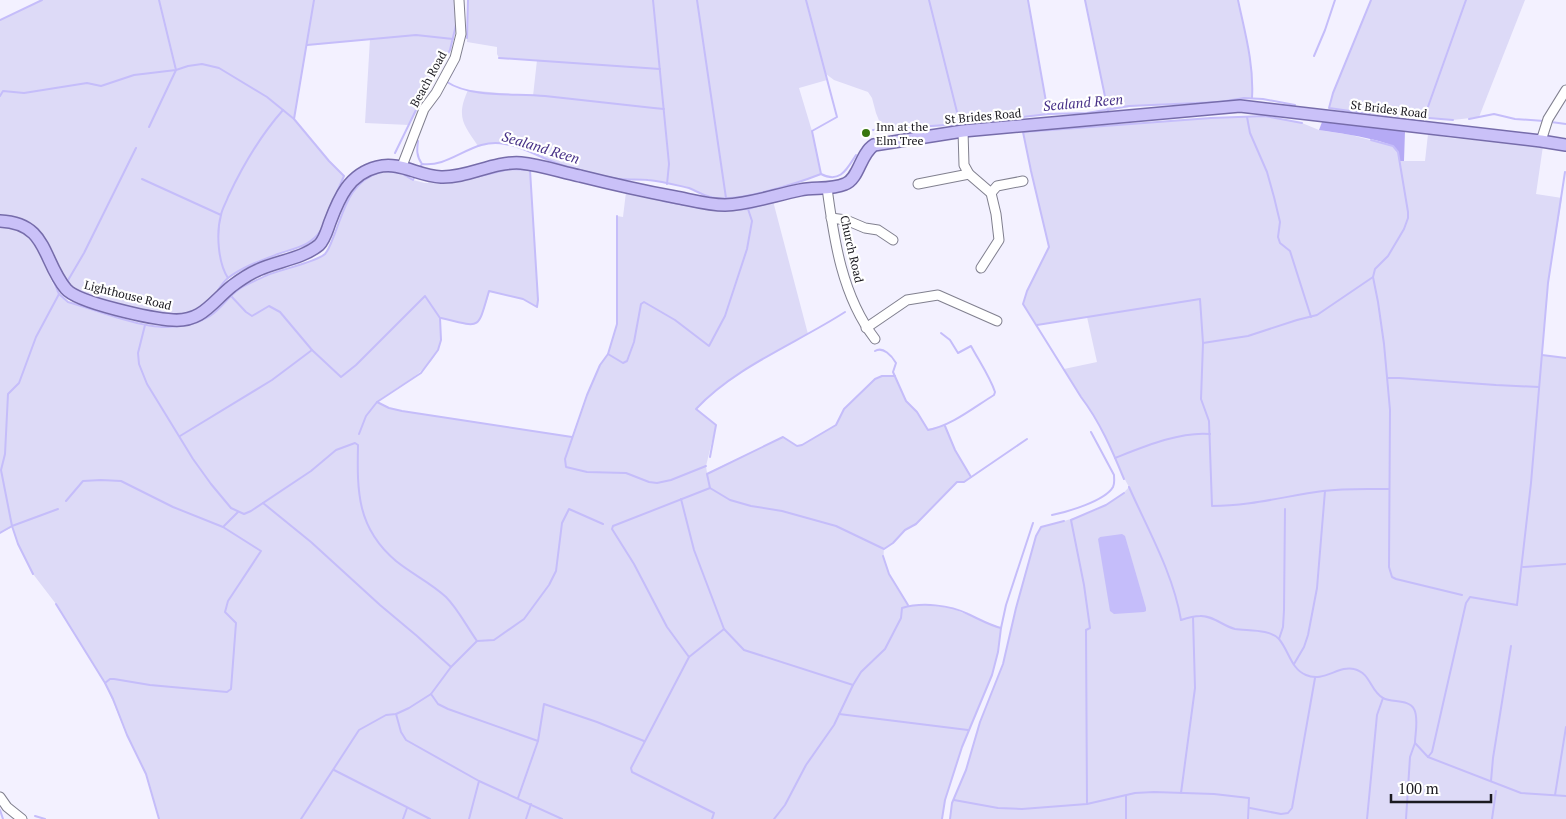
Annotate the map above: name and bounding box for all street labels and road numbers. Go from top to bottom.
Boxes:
street label: Beach Road [406,48,450,110]
street label: St Brides Road [1350,97,1428,121]
street label: St Brides Road [944,105,1022,127]
street label: Church Road [837,214,867,284]
street label: Lighthouse Road [83,277,174,313]

